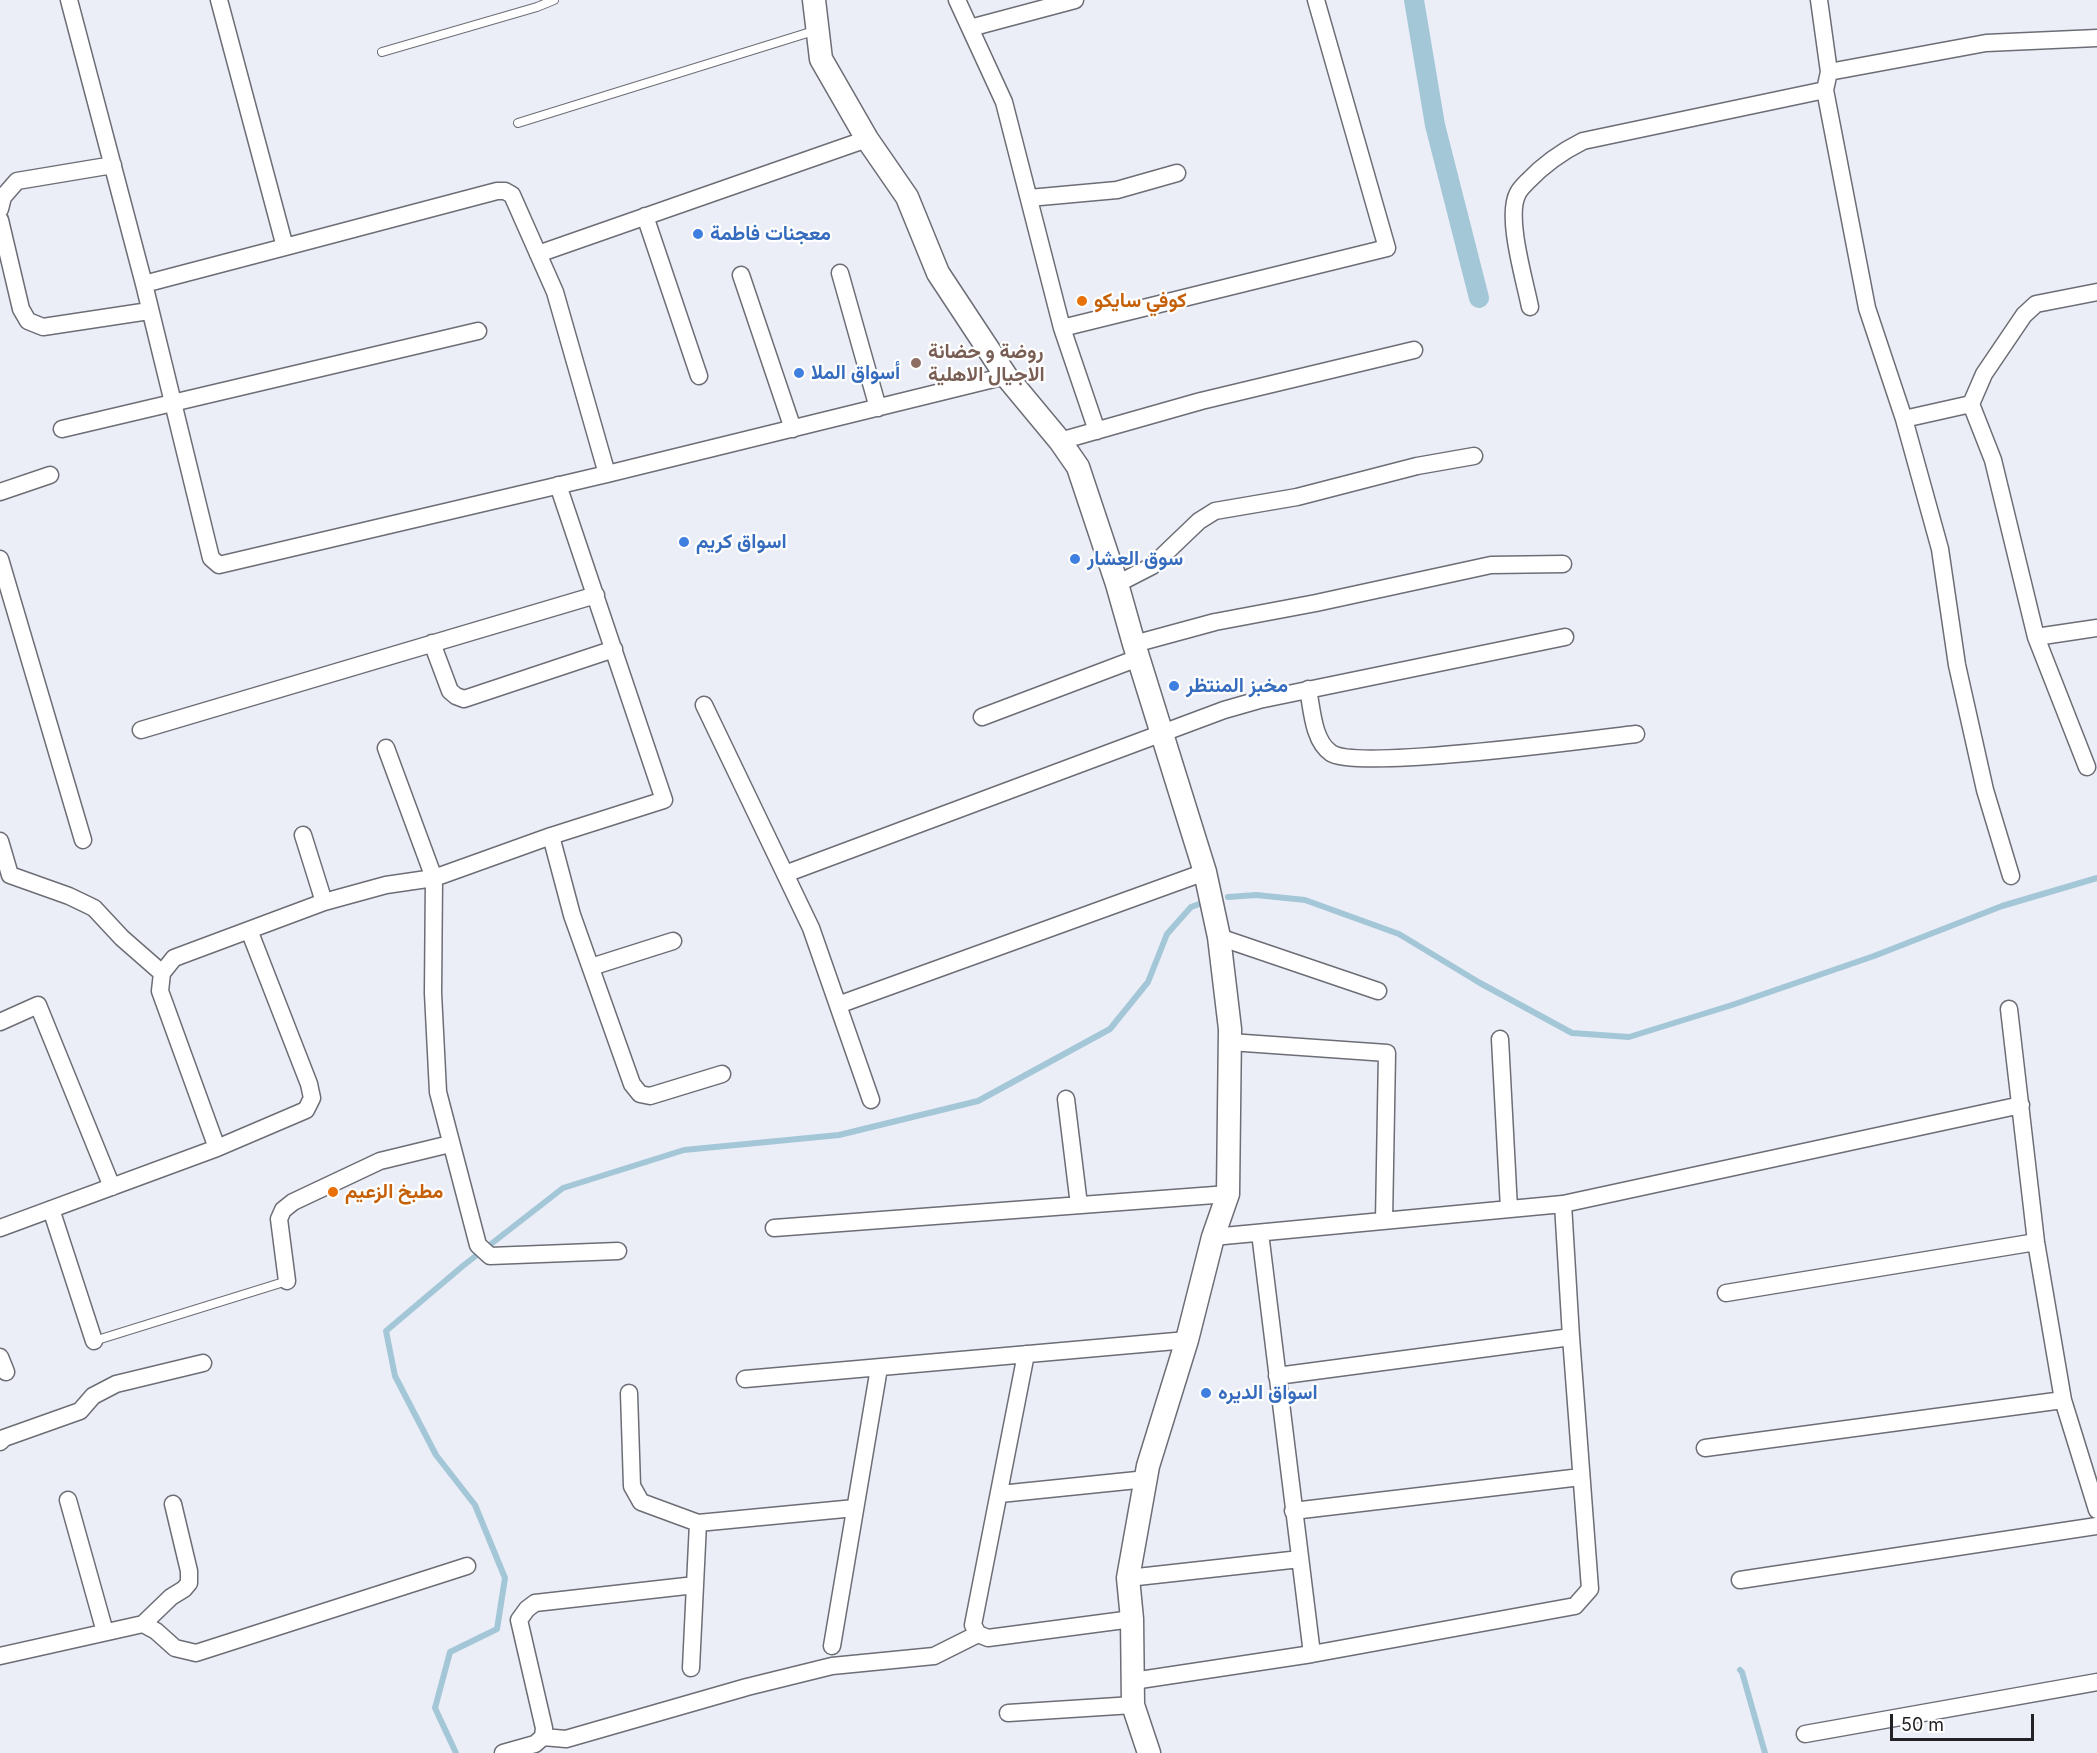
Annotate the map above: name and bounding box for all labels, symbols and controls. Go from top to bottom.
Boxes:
place label: معجنات فاطمة [710,222,831,246]
marker: معجنات فاطمة [691,227,705,241]
place label: كوفي سايكو [1094,289,1186,313]
marker: كوفي سايكو [1075,294,1089,308]
place label: روضة و حضانة الاجيال الاهلية [928,340,1045,387]
marker: روضة و حضانة الاجيال الاهلية [909,356,923,370]
place label: أسواق الملا [811,361,900,385]
marker: أسواق الملا [792,366,806,380]
place label: اسواق كريم [696,530,787,554]
marker: اسواق كريم [677,535,691,549]
place label: سوق العشار [1087,547,1183,571]
marker: سوق العشار [1068,552,1082,566]
place label: مخبز المنتظر [1186,674,1288,698]
marker: مخبز المنتظر [1167,679,1181,693]
place label: مطبخ الزعيم [345,1180,443,1204]
marker: مطبخ الزعيم [326,1185,340,1199]
place label: اسواق الديره [1218,1381,1318,1405]
marker: اسواق الديره [1199,1386,1213,1400]
scale bar [1893,1702,2037,1740]
text: 50 m [1901,1714,1944,1735]

